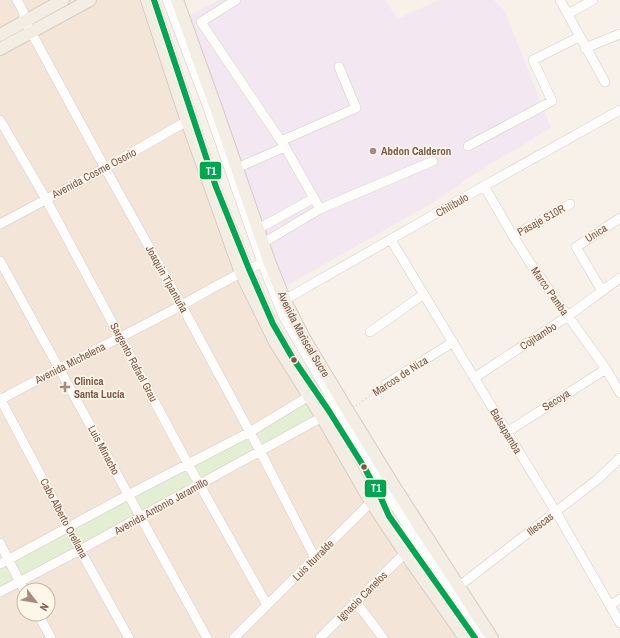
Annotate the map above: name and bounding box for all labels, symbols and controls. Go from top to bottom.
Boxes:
place label: Abdon Calderon [381,144,451,158]
street label: Avenida Cosme Osorio [49,145,139,202]
marker: Abdon Calderon [368,146,378,156]
line badge: T1 [199,161,222,180]
text: T1 [206,164,216,178]
street label: Chilibulo [433,190,471,220]
street label: Pasaje S10R [515,201,568,239]
street label: Unica [582,221,610,245]
street label: Joaquin Tipantuña [143,243,191,315]
street label: Marco Pamba [528,264,572,318]
street label: Avenida Mariscal Sucre [275,288,333,380]
street label: Cojitambo [517,319,559,353]
street label: Sargento Rafael Grau [107,320,161,404]
street label: Avenida Michelena [32,339,108,387]
street label: Marcos de Niza [370,353,430,399]
unlabelled marker [289,355,299,365]
place label: Clinica Santa Lucía [74,374,125,401]
marker: Clinica Santa Lucía [59,381,71,393]
street label: Secoya [540,386,572,414]
street label: Balsapamba [487,406,525,456]
street label: Luis Minacho [85,423,123,477]
unlabelled marker [359,462,369,472]
street label: Avenida Antonio Jaramillo [111,474,210,538]
street label: Cabo Alberto Orellana [37,476,91,560]
line badge: T1 [364,479,387,498]
text: T1 [371,481,381,495]
street label: Illescas [524,509,557,539]
street label: Luis Iturralde [289,536,337,584]
street label: Ignacio Canelos [334,568,390,624]
north arrow [16,582,56,622]
text: N [37,601,52,614]

